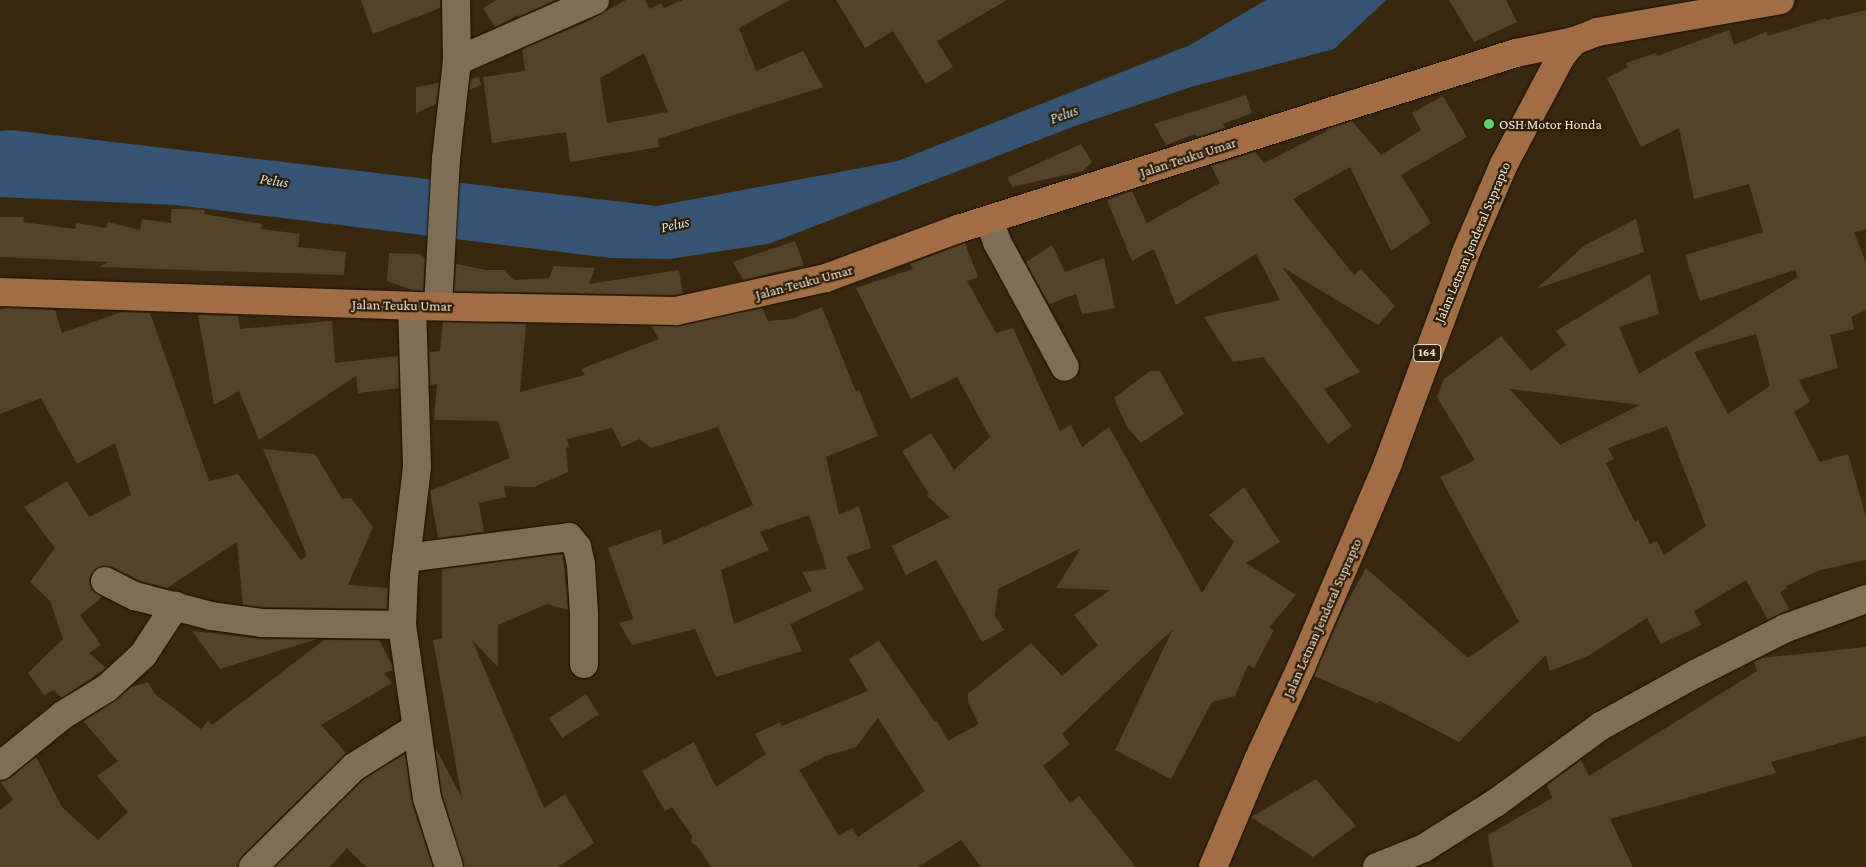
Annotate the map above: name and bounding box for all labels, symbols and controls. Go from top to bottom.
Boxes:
water label: Pelus [1047,102,1081,128]
place label: OSH Motor Honda [1499,116,1602,132]
marker: OSH Motor Honda [1483,118,1495,130]
street label: Jalan Teuku Umar [1138,134,1238,180]
street label: Jalan Letnan Jenderal Suprapto [1430,159,1514,325]
water label: Pelus [259,170,289,192]
water label: Pelus [659,213,691,237]
street label: Jalan Teuku Umar [754,261,854,303]
street label: Jalan Teuku Umar [352,296,452,314]
road number: 164 [1412,343,1442,362]
street label: Jalan Letnan Jenderal Suprapto [1279,536,1365,700]

